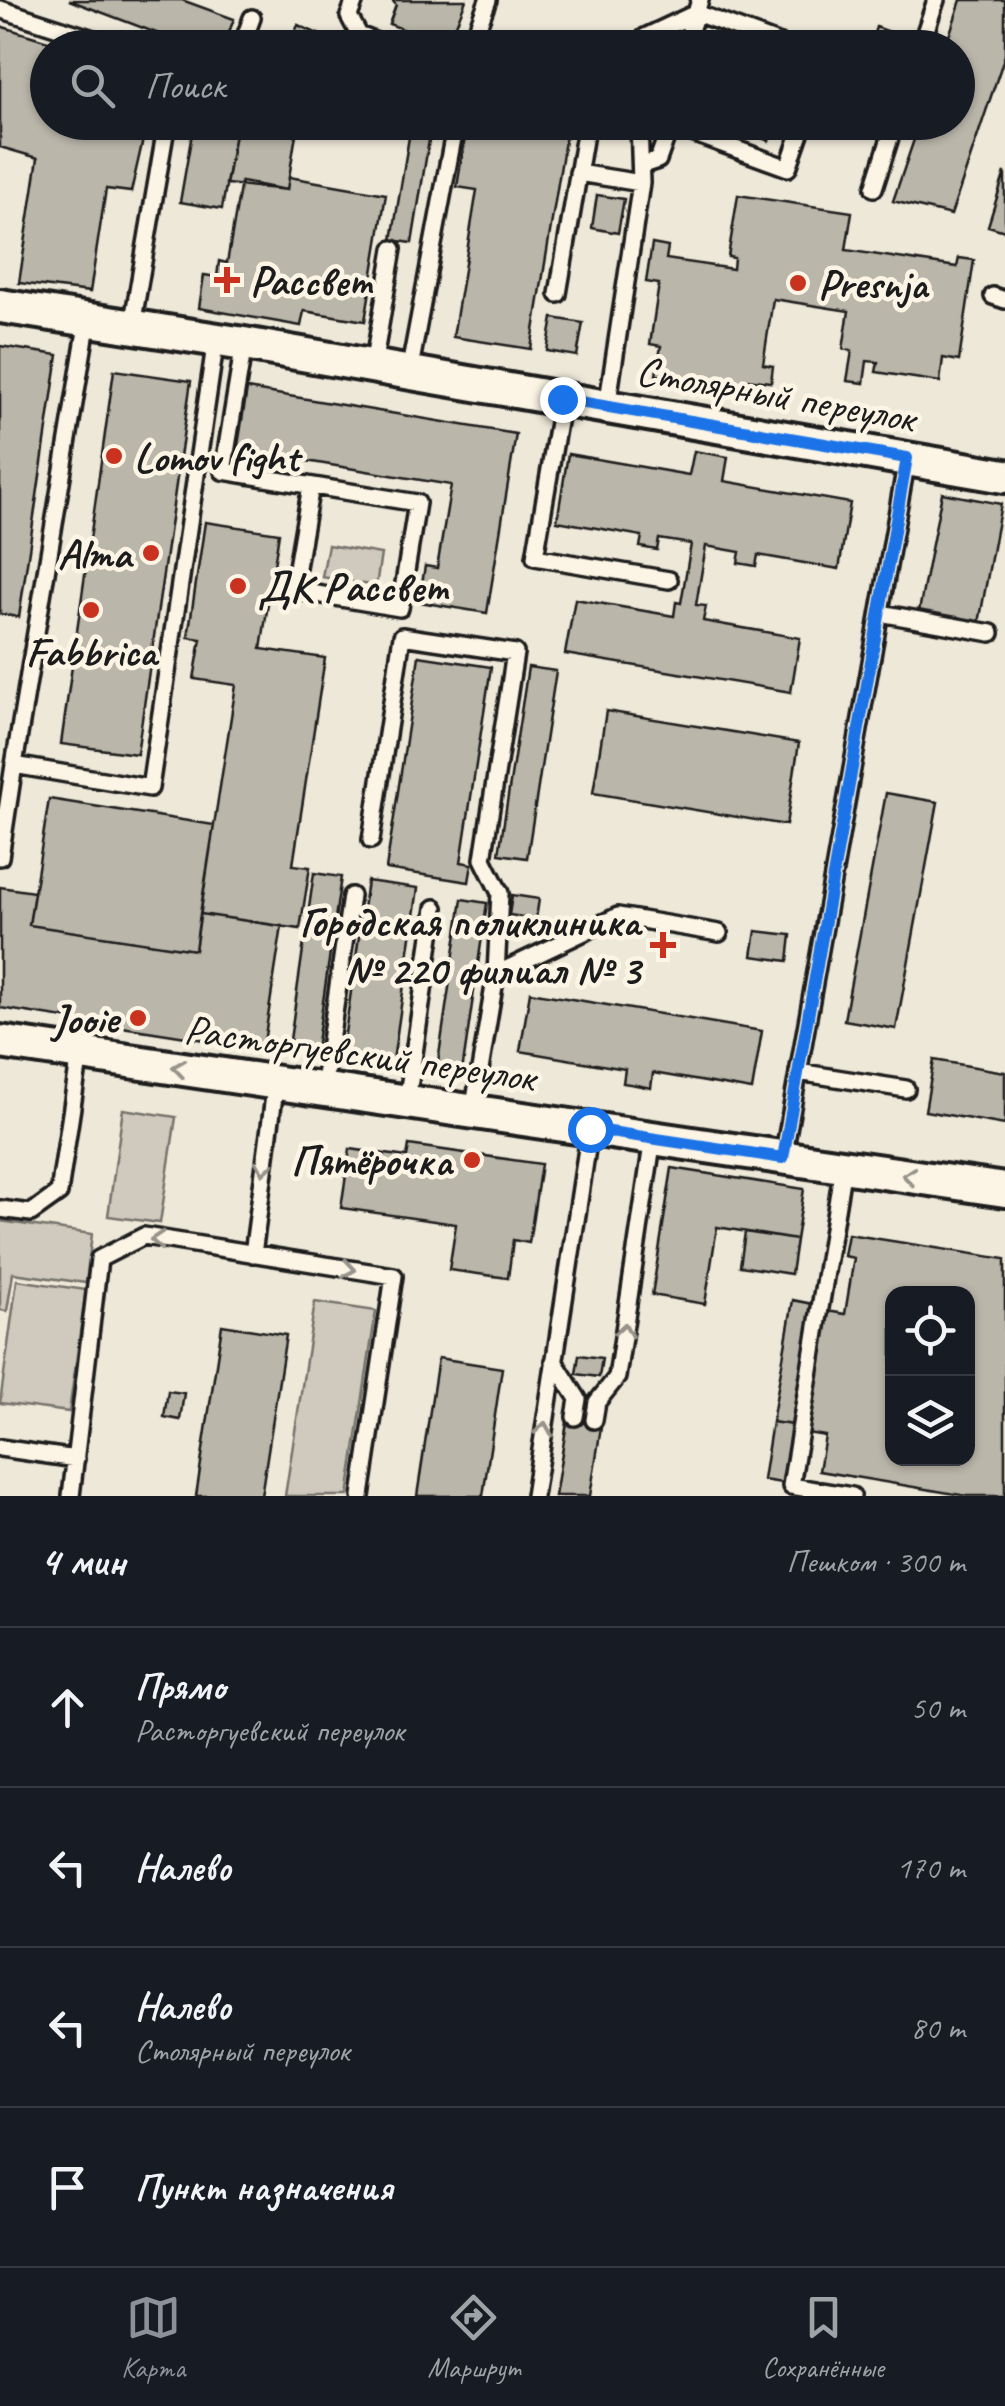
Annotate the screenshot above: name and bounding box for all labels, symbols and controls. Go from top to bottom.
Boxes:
search box [30,30,975,140]
icon: search [65,58,120,113]
text: Поиск [145,62,225,109]
place label: Рассвет [250,255,374,308]
place label: Presnja [818,258,930,311]
marker: Рассвет [214,267,240,293]
marker: Presnja [787,272,809,294]
street label: Столярный переулок [633,344,922,446]
route end [540,377,586,423]
place label: Lomov fight [134,431,304,484]
marker: Lomov fight [103,445,125,467]
place label: Alma [58,528,134,581]
marker: Alma [140,542,162,564]
place label: ДК Рассвет [258,561,450,614]
marker: ДК Рассвет [227,575,249,597]
marker: Fabbrica [80,599,102,621]
place label: Fabbrica [26,626,160,679]
place label: Городская поликлиника № 220 филиал № 3 [300,896,644,997]
marker: Городская поликлиника № 220 филиал № 3 [650,932,676,958]
place label: Jooie [50,993,122,1046]
street label: Расторгуевский переулок [181,1003,542,1105]
marker: Jooie [127,1007,149,1029]
one-way arrow [171,1058,188,1079]
route start [568,1107,614,1153]
place label: Пятёрочка [291,1135,455,1188]
marker: Пятёрочка [461,1149,483,1171]
one-way arrow [254,1160,275,1176]
one-way arrow [900,1167,917,1188]
one-way arrow [149,1230,165,1252]
one-way arrow [341,1257,357,1278]
map controls [885,1286,975,1466]
button: locate [885,1286,975,1376]
one-way arrow [613,1322,634,1339]
button: layers [885,1376,975,1466]
one-way arrow [533,1420,554,1437]
text: 4 мин [40,1535,125,1588]
text: Пешком · 300 m [786,1541,965,1582]
text: Прямо [135,1663,225,1710]
icon: ahead [40,1680,95,1735]
text: 50 m [911,1687,965,1728]
text: Расторгуевский переулок [135,1710,404,1751]
icon: left [40,1840,95,1895]
text: Налево [135,1844,231,1891]
text: 170 m [896,1847,965,1888]
text: Налево [135,1983,231,2030]
icon: left [40,2000,95,2055]
text: 80 m [911,2007,965,2048]
text: Столярный переулок [135,2030,349,2071]
icon: arrive [40,2160,95,2215]
text: Пункт назначения [135,2164,392,2211]
tab: Карта [121,2290,185,2385]
tab: Маршрут [428,2290,520,2385]
tab: Сохранённые [762,2290,884,2385]

